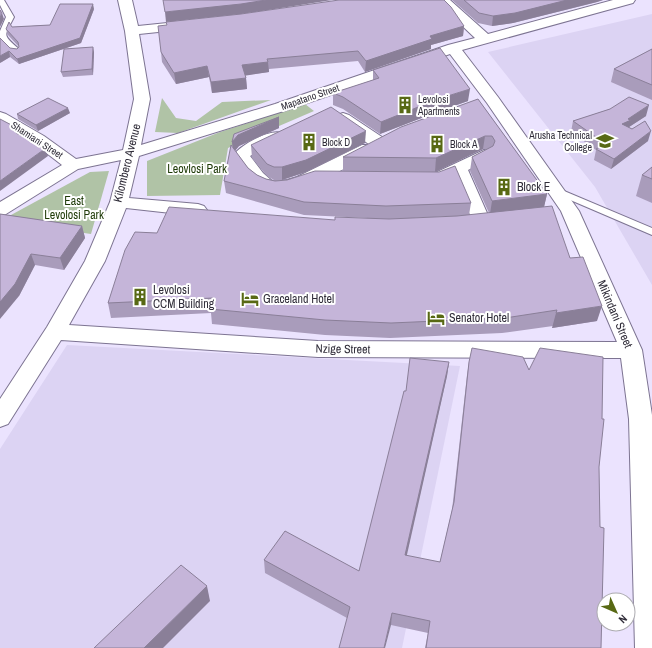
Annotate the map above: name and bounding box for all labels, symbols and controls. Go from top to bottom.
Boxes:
street label: Mapatano Street [279,81,341,113]
place label: Levolosi Apartments [417,93,460,118]
building icon: Levolosi Apartments [395,95,415,115]
street label: Shamiani Street [9,118,66,162]
street label: Kilombero Avenue [110,122,144,204]
place label: Arusha Technical College [528,129,592,154]
school or university icon: Arusha Technical College [595,131,615,151]
building icon: Block D [299,132,319,152]
building icon: Block A [427,134,447,154]
place label: Block D [322,136,350,149]
place label: Block A [450,138,478,151]
park label: Leovlosi Park [167,161,227,177]
building icon: Block E [494,177,514,197]
place label: Block E [517,179,550,195]
park label: East Levolosi Park [44,193,104,223]
street label: Mikindani Street [594,278,637,351]
place label: Levolosi CCM Building [153,282,215,312]
building icon: Levolosi CCM Building [130,287,150,307]
hotel icon: Graceland Hotel [240,289,260,309]
place label: Graceland Hotel [263,291,334,307]
hotel icon: Senator Hotel [426,308,446,328]
place label: Senator Hotel [449,310,509,326]
street label: Nzige Street [316,341,371,357]
north arrow [596,592,636,632]
text: N [616,612,630,626]

